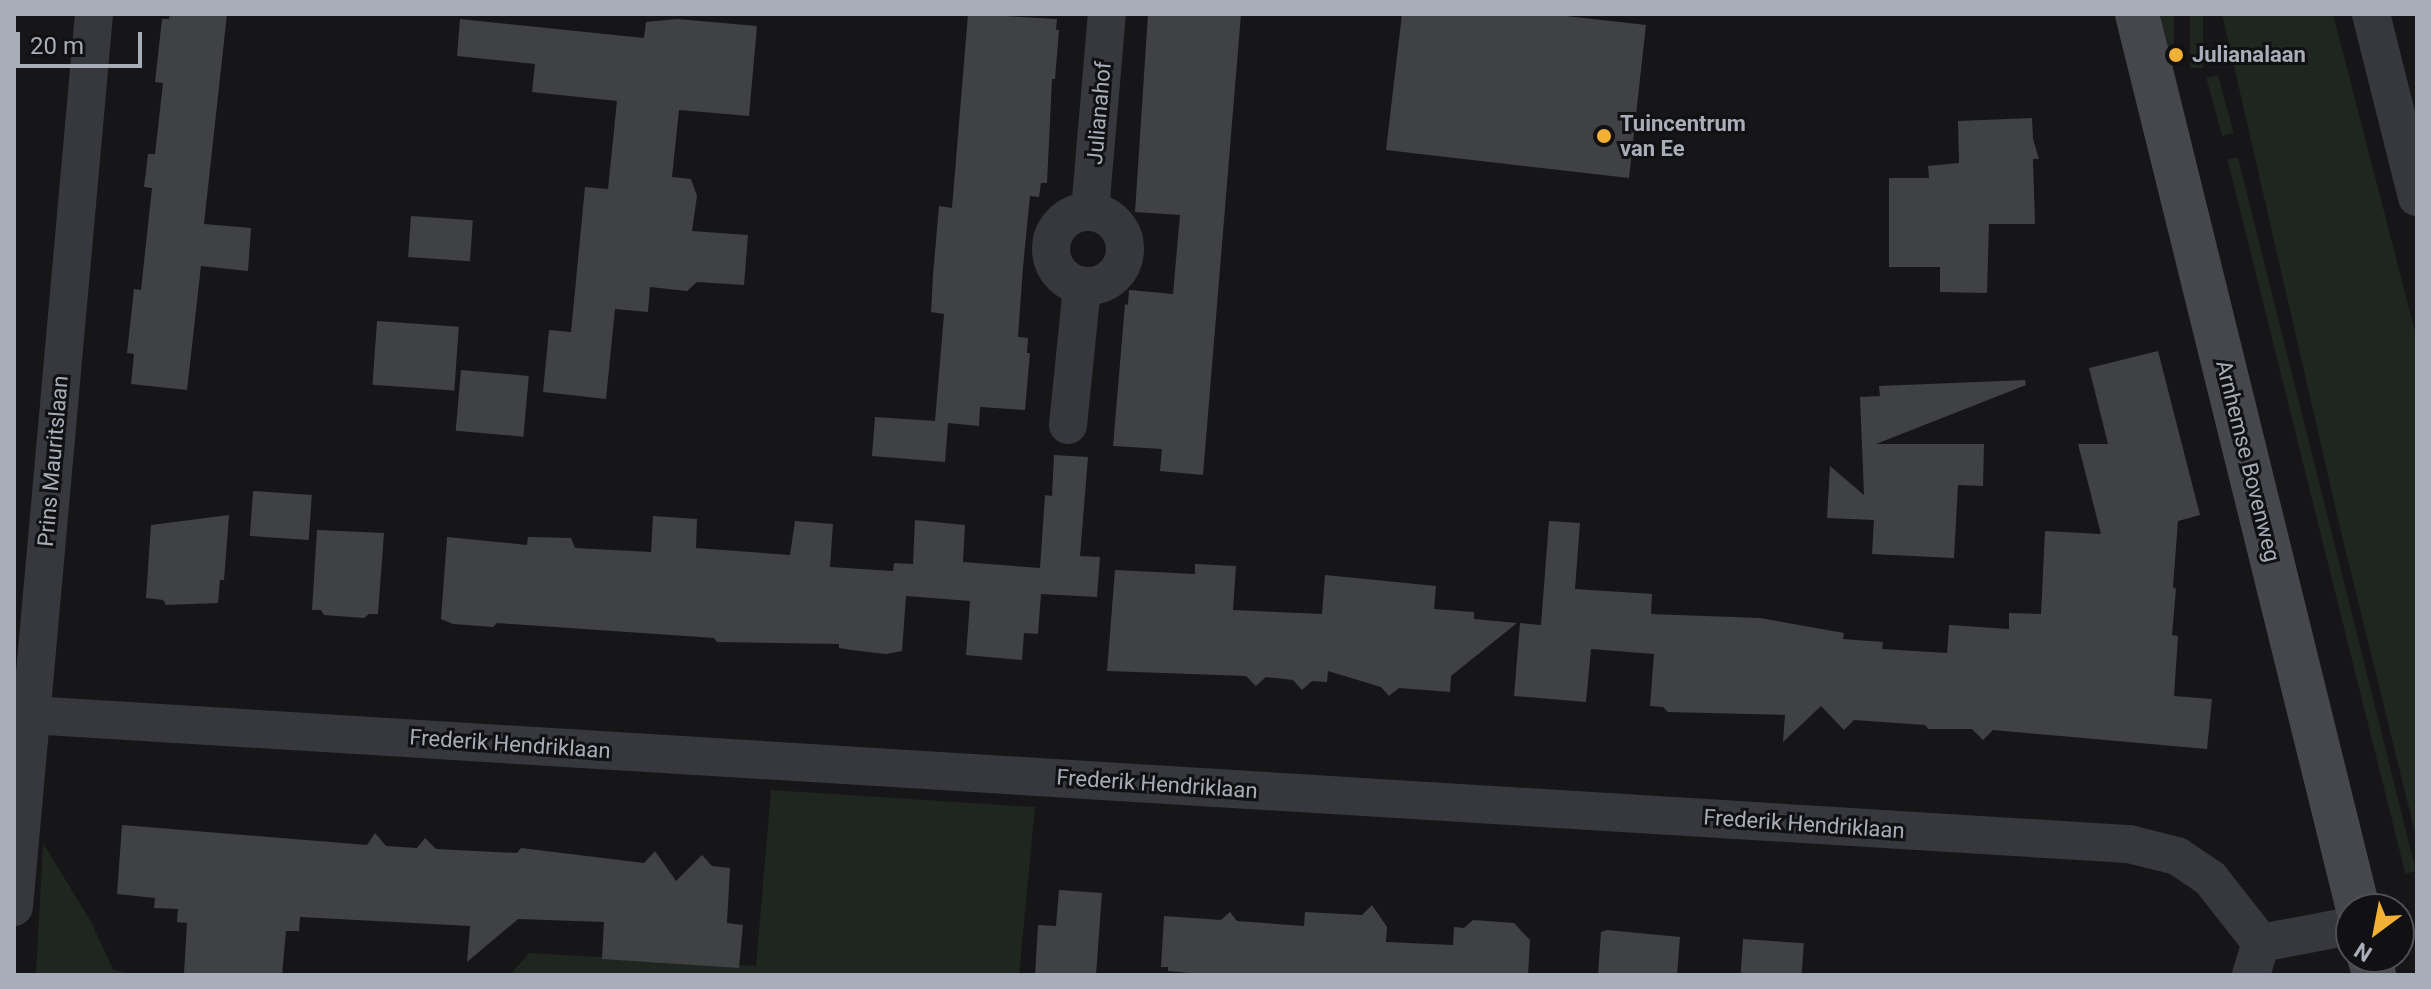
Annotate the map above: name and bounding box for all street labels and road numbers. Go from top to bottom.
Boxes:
street label: Julianahof [1081,60,1117,166]
street label: Arnhemse Bovenweg [2210,358,2286,564]
street label: Prins Mauritslaan [32,374,74,548]
street label: Frederik Hendriklaan [409,724,611,764]
street label: Frederik Hendriklaan [1056,764,1258,804]
street label: Frederik Hendriklaan [1703,804,1905,844]

